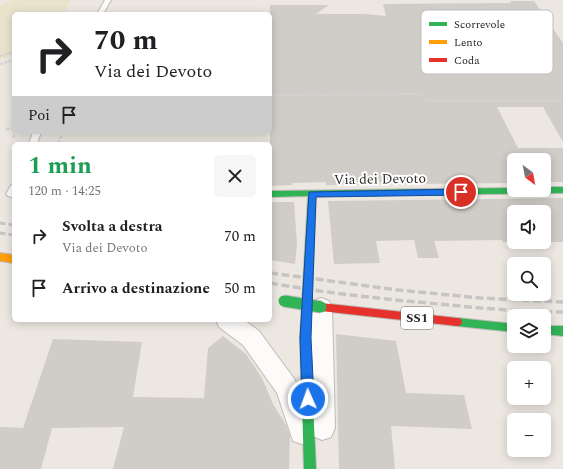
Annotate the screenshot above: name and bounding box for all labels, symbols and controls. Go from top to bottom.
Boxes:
legend [421,10,553,74]
text: Scorrevole [454,16,505,33]
text: 70 m [94,19,158,62]
icon: right [28,28,80,80]
text: Lento [454,34,483,51]
text: Coda [454,52,480,69]
text: Via dei Devoto [94,58,212,85]
text: Poi [28,104,50,127]
icon: arrive [58,104,80,126]
text: 1 min [28,148,92,184]
north arrow [507,153,551,197]
map controls [507,153,551,457]
button: close [214,155,256,197]
street label: Via dei Devoto [334,168,426,190]
pin [444,175,478,209]
text: 120 m · 14:25 [28,181,101,201]
icon: arrive [450,181,472,203]
button: sound [507,205,551,249]
text: Svolta a destra [62,215,163,238]
icon: right [28,225,50,247]
text: 70 m [224,225,256,248]
text: Via dei Devoto [62,238,147,258]
button: search [507,257,551,301]
icon: arrive [28,277,50,299]
text: Arrivo a destinazione [62,277,210,300]
text: 50 m [224,277,256,300]
road number: SS1 [401,307,433,329]
button: layers [507,309,551,353]
button: + [507,361,551,405]
position arrow [287,378,329,420]
button: − [507,413,551,457]

